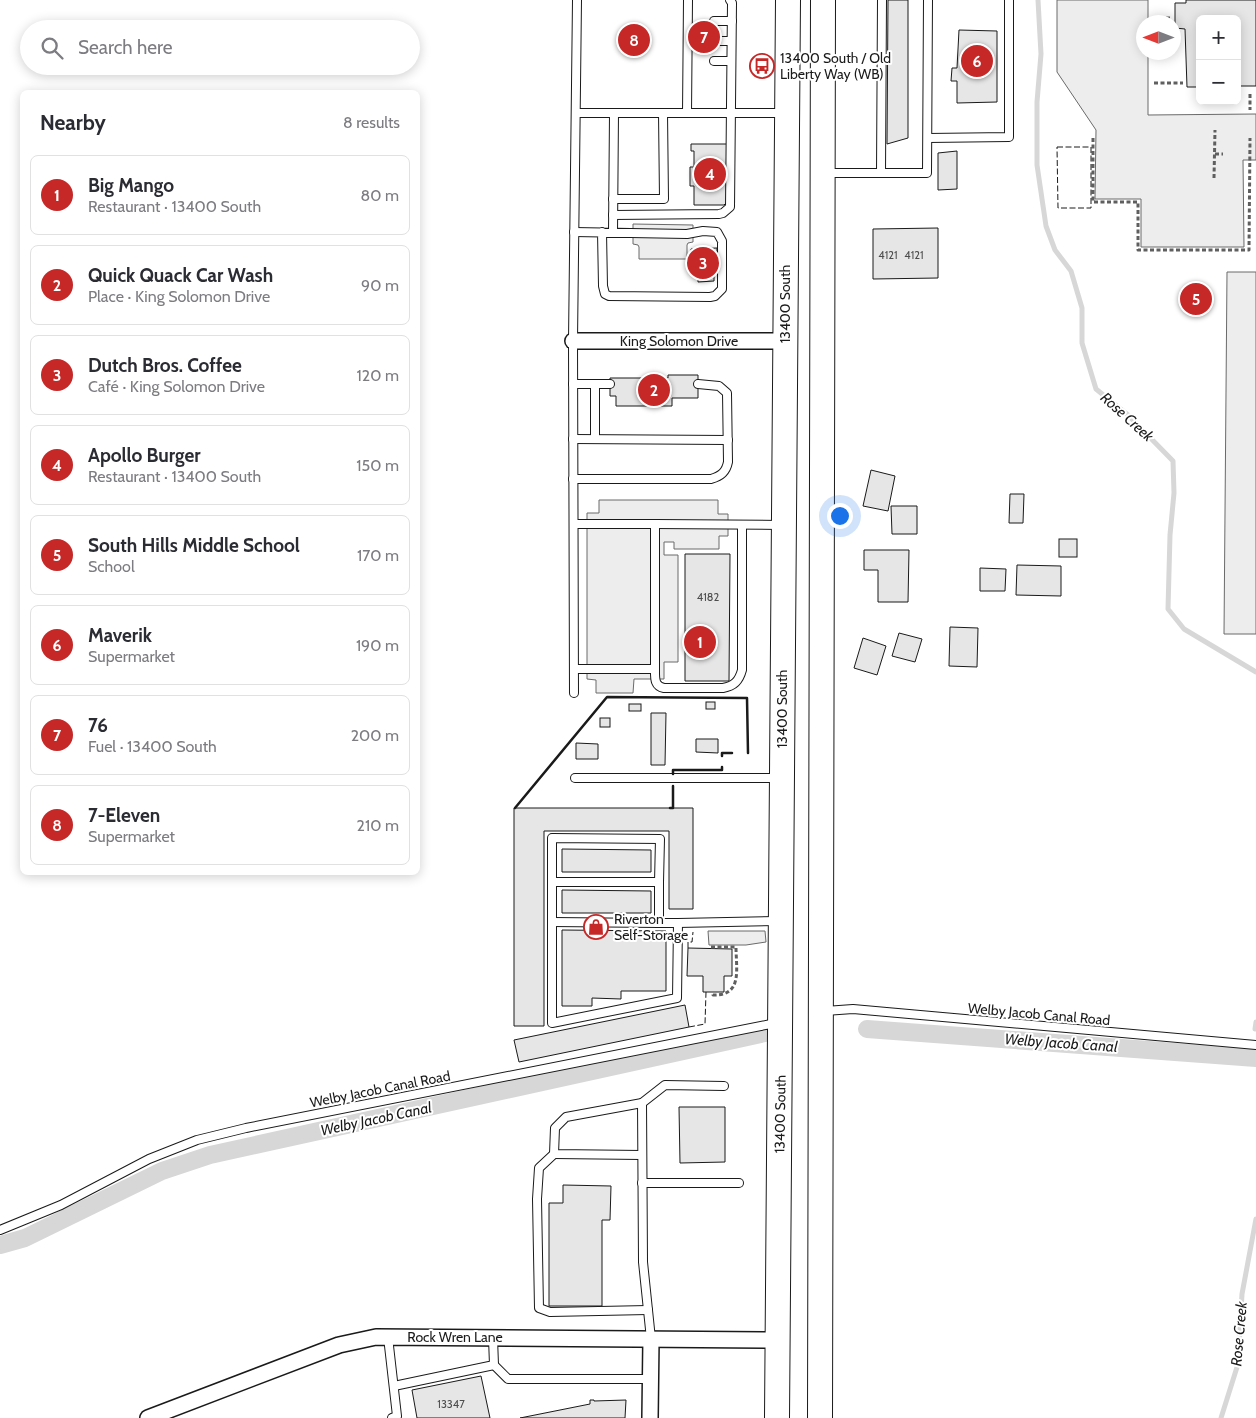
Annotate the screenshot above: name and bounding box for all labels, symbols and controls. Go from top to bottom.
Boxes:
north arrow [1136,15,1181,60]
map controls [1196,15,1241,105]
button: + [1196,15,1241,60]
pin: 7 [688,18,720,56]
search box [20,20,420,75]
pin: 8 [618,21,650,59]
icon: search [38,34,66,62]
text: Search here [78,36,172,59]
pin: 6 [961,42,993,80]
place label: 13400 South / Old Liberty Way (WB) [780,49,891,83]
bus stop icon: 13400 South / Old Liberty Way (WB) [749,53,775,79]
button: − [1196,60,1241,105]
text: Nearby [40,110,106,135]
text: 8 results [343,113,400,132]
pin: 4 [694,155,726,193]
text: Big Mango [88,174,174,197]
text: 1 [54,186,60,205]
text: 80 m [361,186,399,205]
text: Restaurant · 13400 South [88,197,261,216]
pin: 3 [687,244,719,282]
house number: 4121 [878,248,898,262]
house number: 4121 [904,248,924,262]
text: Quick Quack Car Wash [88,264,273,287]
street label: 13400 South [776,265,794,343]
text: 2 [53,276,61,295]
text: 90 m [361,276,399,295]
pin: 5 [1180,280,1212,318]
text: Place · King Solomon Drive [88,287,270,306]
street label: King Solomon Drive [620,332,738,350]
text: Dutch Bros. Coffee [88,354,242,377]
text: 3 [53,366,61,385]
text: 120 m [357,366,399,385]
pin: 2 [638,371,670,409]
text: Café · King Solomon Drive [88,377,265,396]
water label: Rose Creek [1097,389,1158,446]
text: Apollo Burger [88,444,201,467]
text: 4 [52,456,62,475]
text: 150 m [356,456,399,475]
text: Restaurant · 13400 South [88,467,261,486]
your location [827,503,853,529]
text: South Hills Middle School [88,534,300,557]
text: 5 [53,546,61,565]
text: 170 m [357,546,399,565]
text: School [88,557,135,576]
house number: 4182 [697,590,719,604]
pin: 1 [684,623,716,661]
text: Maverik [88,624,152,647]
text: 6 [53,636,62,655]
text: 190 m [356,636,399,655]
text: Supermarket [88,647,175,666]
street label: 13400 South [773,670,791,748]
text: 76 [88,714,108,737]
text: 7 [53,726,61,745]
text: 200 m [351,726,399,745]
text: Fuel · 13400 South [88,737,217,756]
text: 7-Eleven [88,804,160,827]
text: 8 [52,816,62,835]
text: 210 m [357,816,399,835]
text: Supermarket [88,827,175,846]
place label: Riverton Self-Storage [614,910,688,944]
shop icon: Riverton Self-Storage [583,914,609,940]
street label: Welby Jacob Canal Road [967,999,1111,1029]
water label: Welby Jacob Canal [1004,1030,1119,1056]
street label: Welby Jacob Canal Road [308,1067,452,1111]
street label: 13400 South [770,1075,790,1153]
water label: Welby Jacob Canal [319,1098,434,1140]
water label: Rose Creek [1227,1300,1251,1367]
street label: Rock Wren Lane [407,1328,503,1346]
house number: 13347 [437,1397,465,1411]

